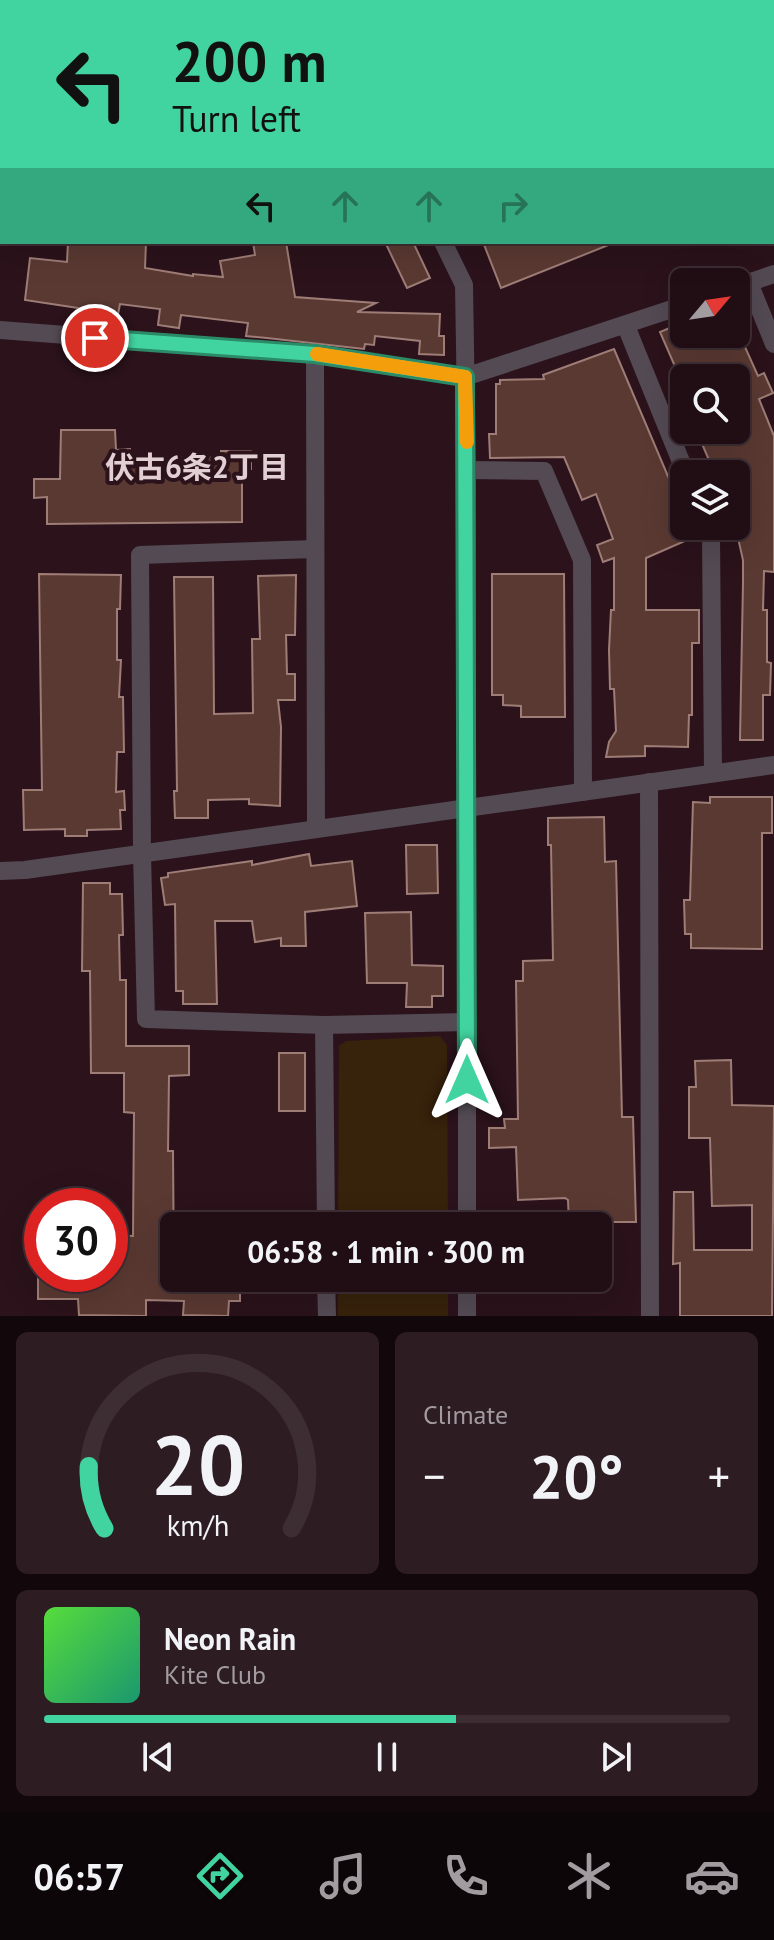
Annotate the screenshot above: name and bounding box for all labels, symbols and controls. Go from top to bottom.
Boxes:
text: 200 m [172,25,327,97]
icon: left [40,32,144,136]
text: Turn left [172,95,301,142]
icon: left [239,184,283,228]
icon: ahead [323,184,367,228]
icon: ahead [407,184,451,228]
icon: right [491,184,535,228]
north arrow [670,268,750,348]
map controls [670,268,750,540]
pin [61,304,129,372]
icon: arrive [73,316,117,360]
button: search [670,364,750,444]
district label: 伏古6条2丁目 [105,447,289,486]
button: layers [670,460,750,540]
position arrow [425,1038,509,1122]
speed limit sign: 30 [24,1188,128,1292]
text: 06:58 · 1 min · 300 m [247,1232,525,1271]
text: Climate [423,1398,508,1431]
text: 20 [150,1410,245,1518]
text: 20° [529,1437,624,1515]
text: − [423,1447,445,1504]
text: + [708,1447,730,1504]
text: km/h [166,1507,229,1544]
text: Neon Rain [164,1619,296,1658]
text: Kite Club [164,1658,266,1691]
icon: previous [136,1735,180,1779]
icon: pause [365,1735,409,1779]
icon: next [594,1735,638,1779]
icon: directions [192,1848,248,1904]
icon: music [315,1848,371,1904]
icon: phone [438,1848,494,1904]
icon: climate [561,1848,617,1904]
icon: car [684,1848,740,1904]
text: 06:57 [34,1853,125,1900]

